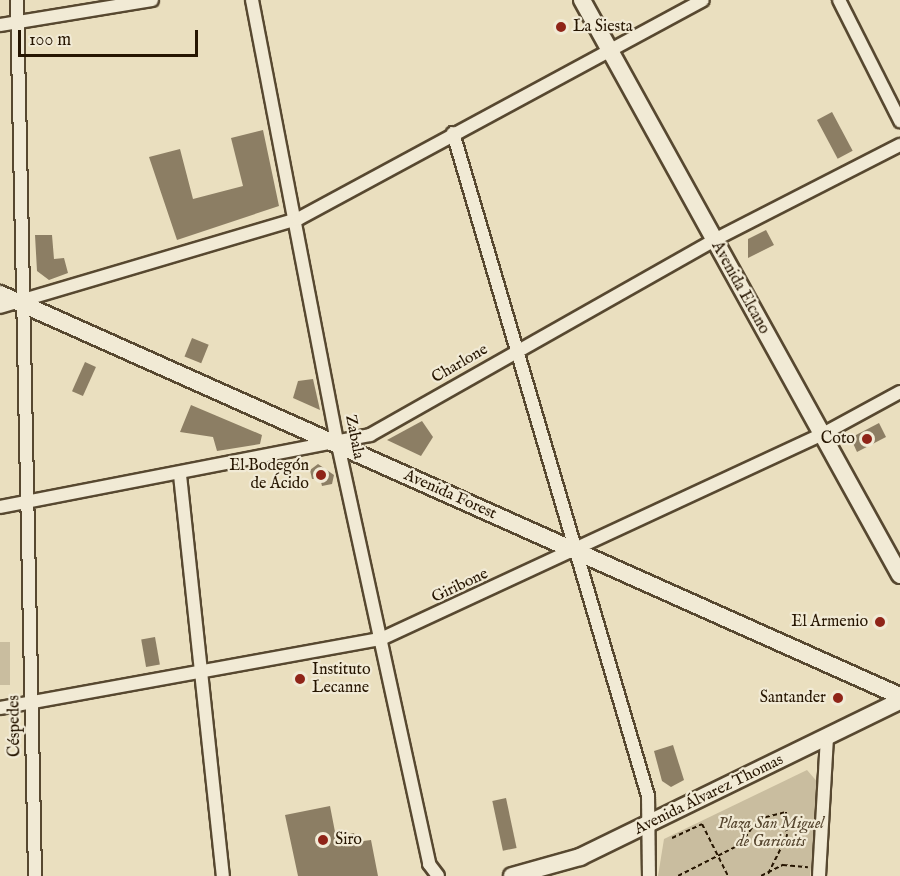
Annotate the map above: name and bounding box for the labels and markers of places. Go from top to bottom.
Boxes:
place label: La Siesta [573,17,633,37]
marker: La Siesta [554,20,568,34]
place label: Coto [821,429,855,449]
marker: Coto [860,432,874,446]
place label: El Bodegón de Ácido [229,456,309,494]
marker: El Bodegón de Ácido [314,468,328,482]
place label: El Armenio [791,612,868,632]
marker: El Armenio [873,615,887,629]
place label: Instituto Lecanne [312,660,371,698]
marker: Instituto Lecanne [293,672,307,686]
place label: Santander [760,688,826,708]
marker: Santander [831,691,845,705]
place label: Siro [335,830,362,850]
marker: Siro [316,833,330,847]

